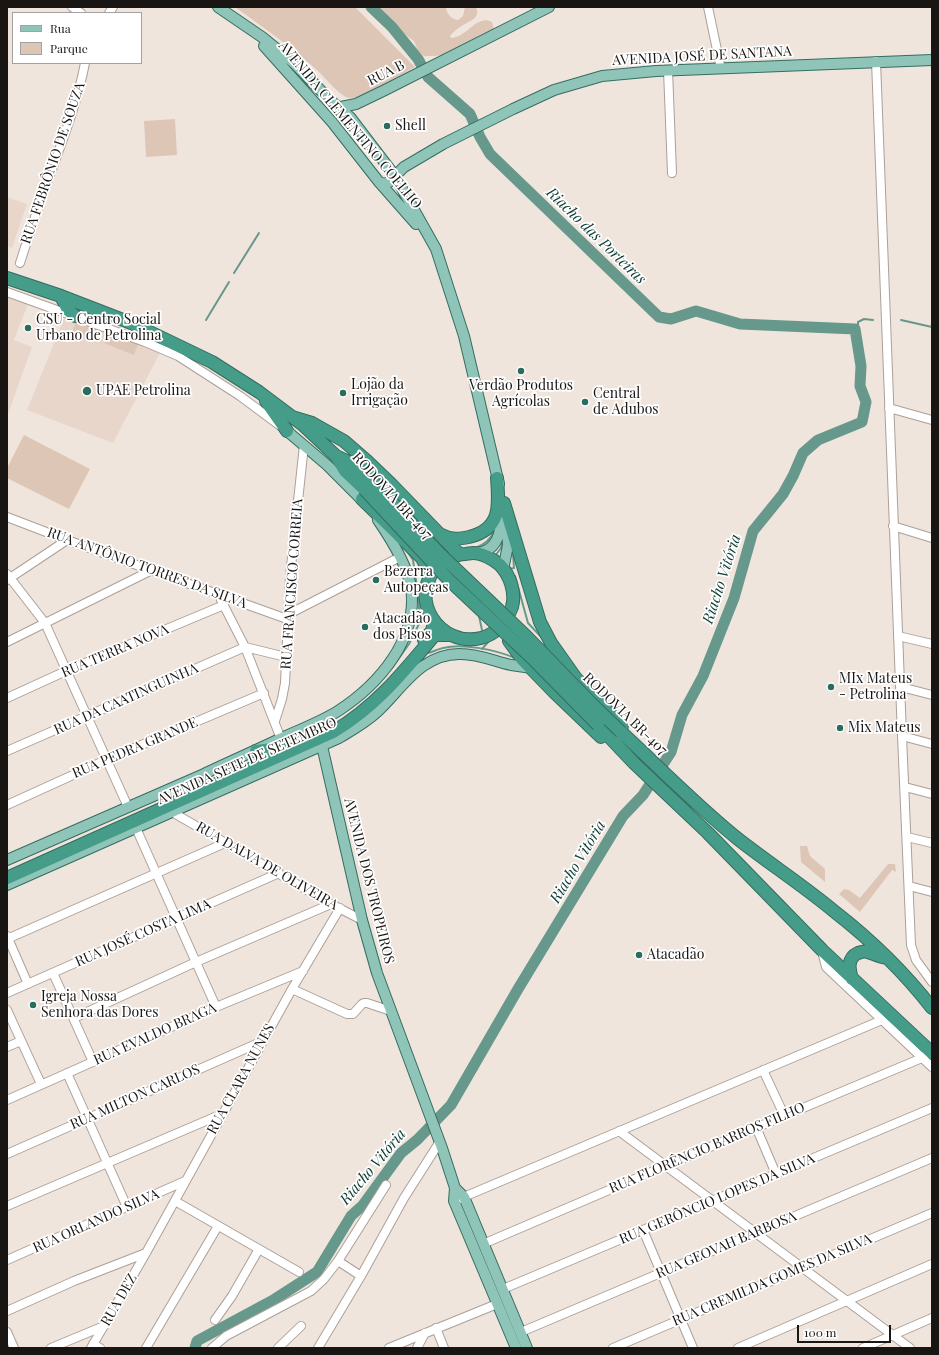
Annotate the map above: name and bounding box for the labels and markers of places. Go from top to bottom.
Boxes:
place label: Shell [395,118,426,134]
marker: Shell [382,121,392,131]
place label: CSU - Centro Social Urbano de Petrolina [36,312,161,344]
marker: CSU - Centro Social Urbano de Petrolina [23,323,33,333]
marker: Verdão Produtos Agrícolas [516,366,526,376]
place label: Lojão da Irrigação [351,377,408,410]
place label: Verdão Produtos Agrícolas [469,378,573,410]
place label: UPAE Petrolina [96,383,191,399]
marker: UPAE Petrolina [81,385,93,397]
place label: Central de Adubos [593,386,659,418]
marker: Lojão da Irrigação [338,388,348,398]
marker: Central de Adubos [580,397,590,407]
place label: Bezerra Autopeças [384,564,448,596]
marker: Bezerra Autopeças [371,575,381,585]
place label: Atacadão dos Pisos [373,611,431,644]
marker: Atacadão dos Pisos [360,622,370,632]
place label: MIx Mateus - Petrolina [839,671,912,704]
marker: MIx Mateus - Petrolina [826,682,836,692]
place label: Mix Mateus [848,720,921,736]
marker: Mix Mateus [835,723,845,733]
place label: Atacadão [647,947,704,963]
marker: Atacadão [634,950,644,960]
place label: Igreja Nossa Senhora das Dores [41,989,159,1022]
marker: Igreja Nossa Senhora das Dores [28,1000,38,1010]

